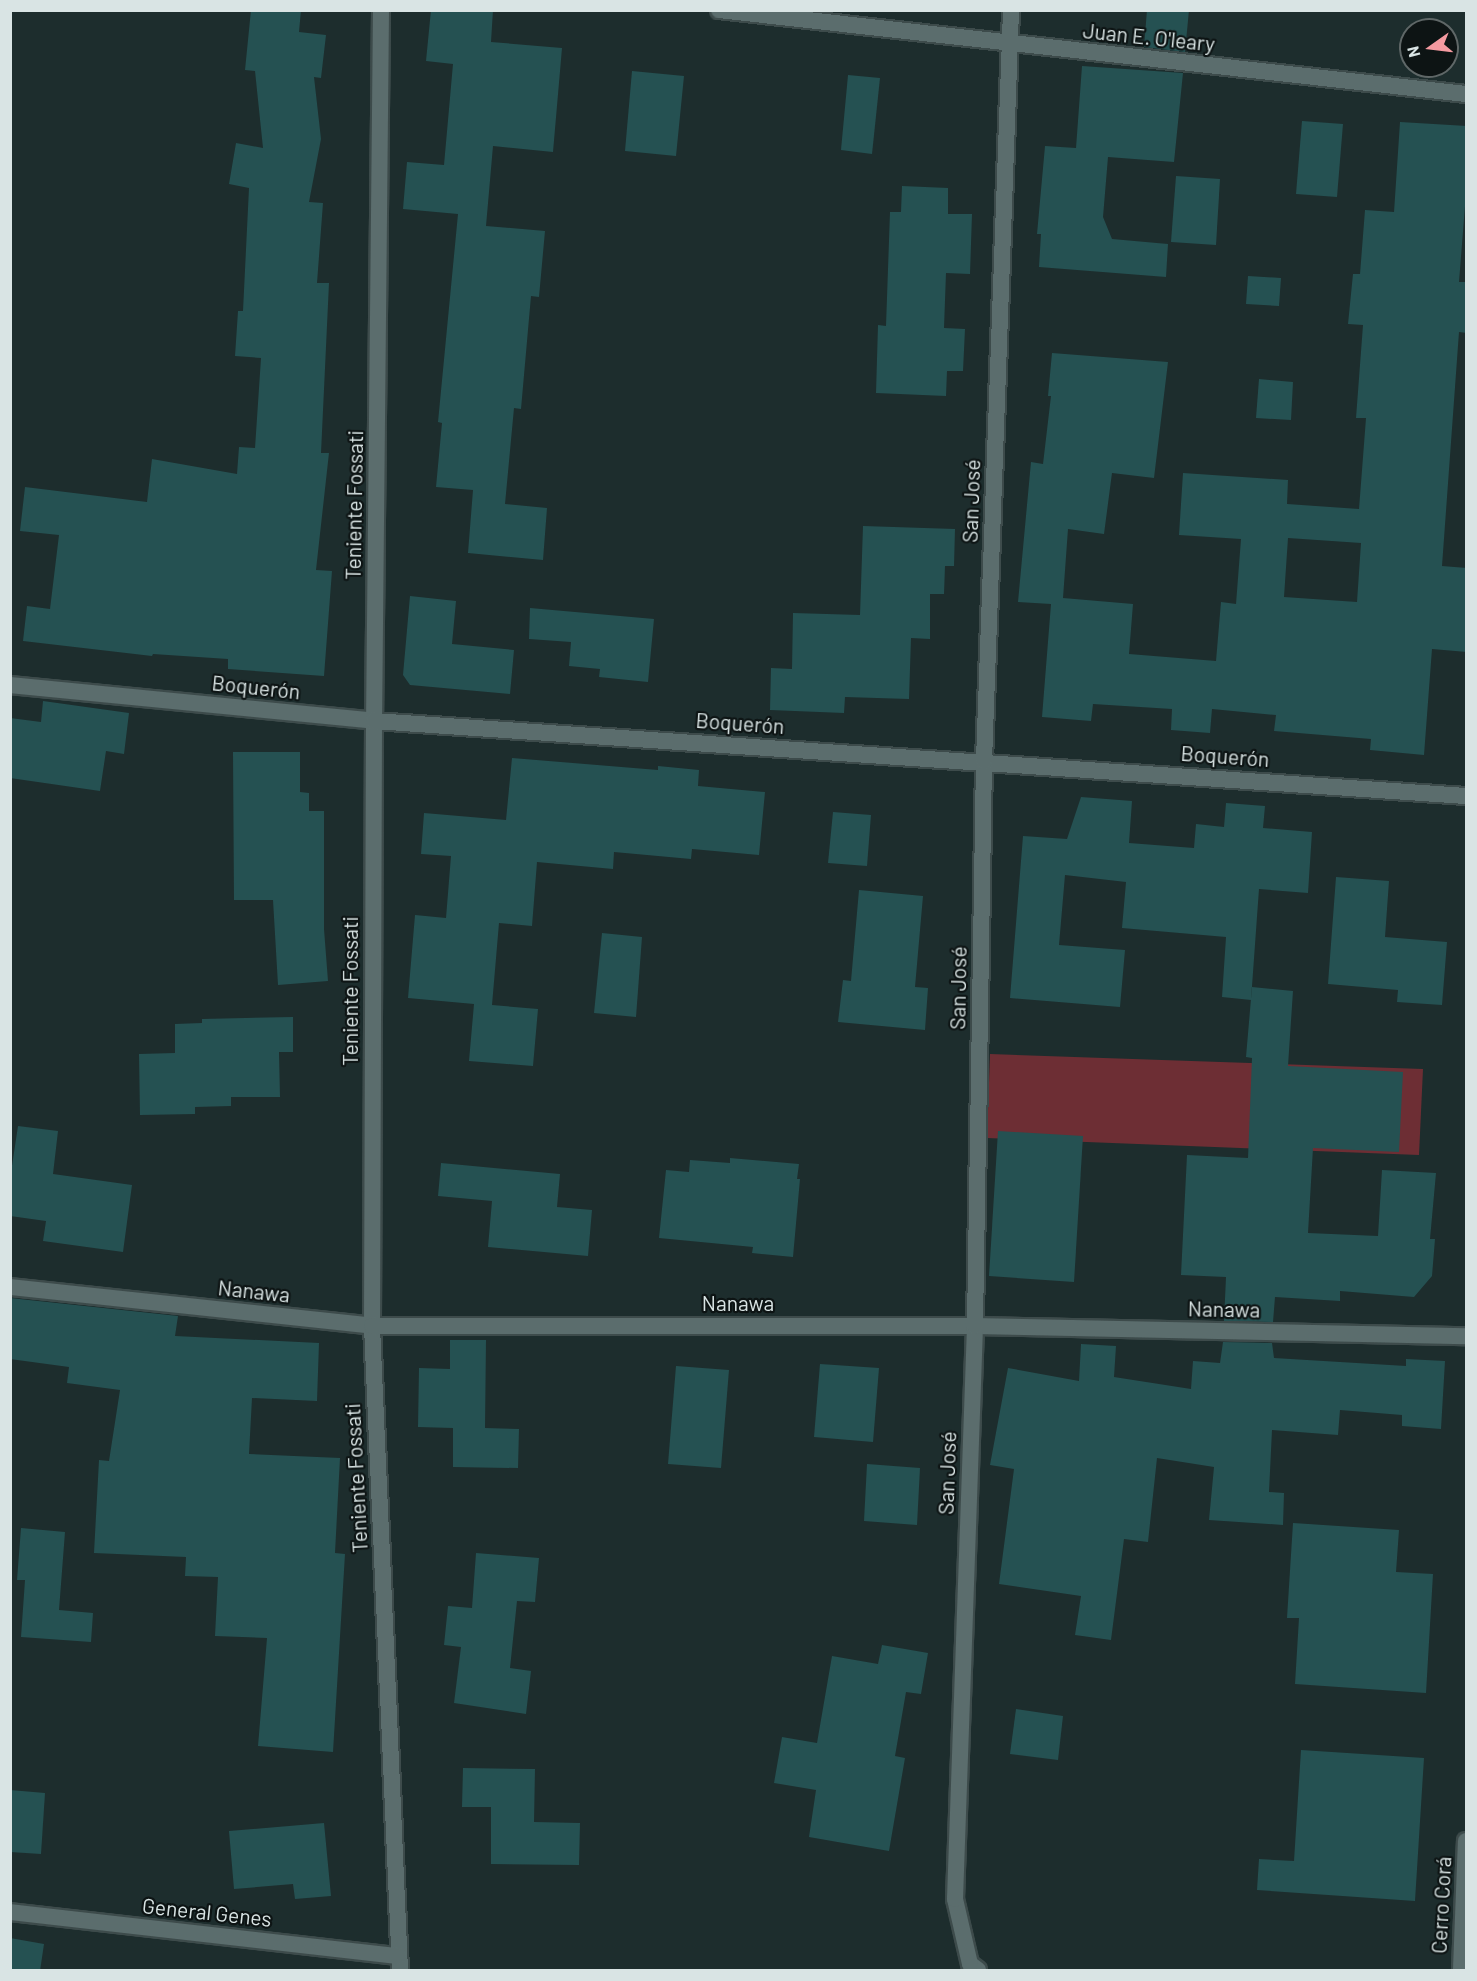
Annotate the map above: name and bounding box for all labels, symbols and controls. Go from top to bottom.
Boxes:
street label: Juan E. O'leary [1082,18,1216,56]
north arrow [1399,18,1459,78]
text: N [1402,45,1423,59]
street label: Teniente Fossati [340,430,368,580]
street label: San José [957,459,985,543]
street label: Boquerón [211,670,301,704]
street label: Boquerón [695,707,785,739]
street label: Boquerón [1180,740,1270,772]
street label: Teniente Fossati [337,916,363,1066]
street label: San José [945,946,971,1030]
street label: Nanawa [217,1275,291,1307]
street label: Nanawa [702,1290,774,1316]
street label: Nanawa [1188,1296,1260,1322]
street label: Teniente Fossati [340,1403,372,1553]
street label: San José [933,1431,961,1515]
street label: Cerro Corá [1426,1856,1456,1954]
street label: General Genes [141,1893,273,1931]

